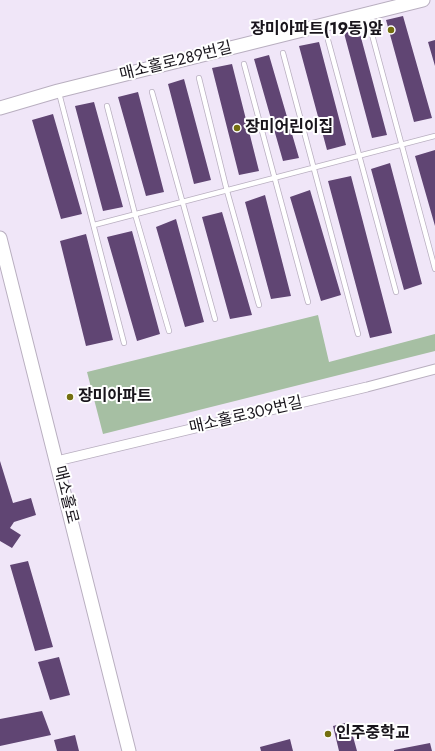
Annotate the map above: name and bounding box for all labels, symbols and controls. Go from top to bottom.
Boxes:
place label: 장미아파트(19동)앞 [250,20,383,40]
marker: 장미아파트(19동)앞 [386,25,396,35]
street label: 매소홀로289번길 [118,39,234,85]
place label: 장미어린이집 [245,118,333,138]
marker: 장미어린이집 [232,123,242,133]
place label: 장미아파트 [78,387,152,407]
marker: 장미아파트 [65,392,75,402]
street label: 매소홀로309번길 [187,394,305,438]
street label: 매소홀로 [49,464,81,526]
place label: 인주중학교 [336,724,410,744]
marker: 인주중학교 [323,729,333,739]

